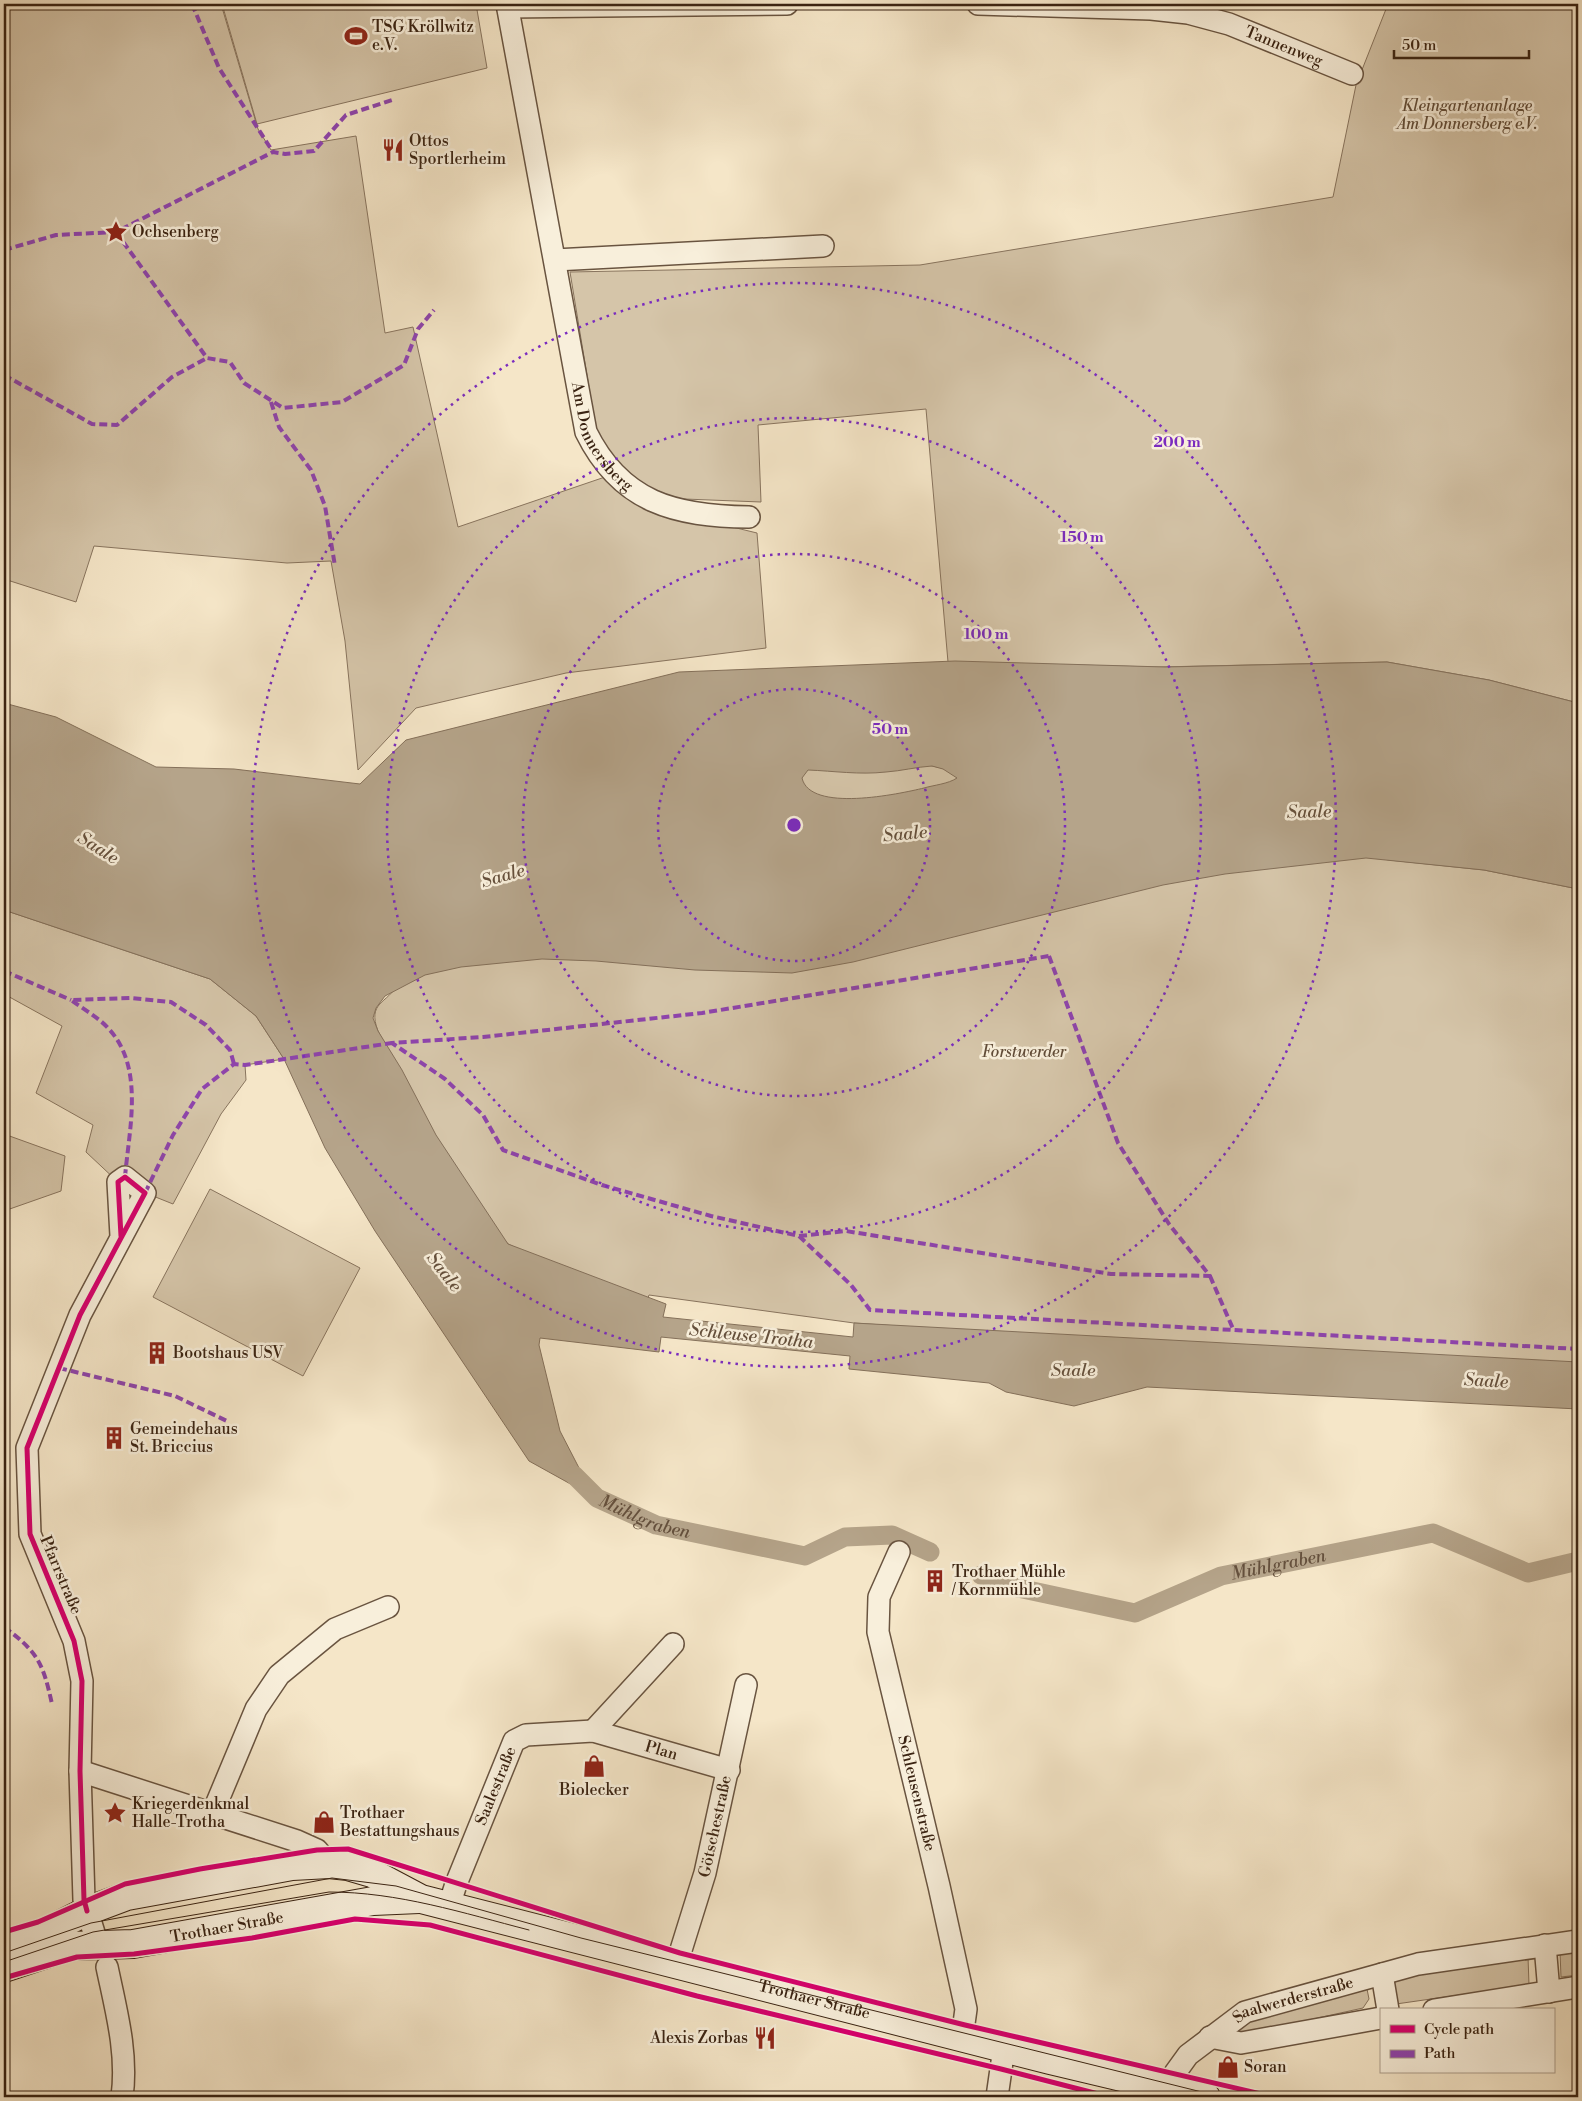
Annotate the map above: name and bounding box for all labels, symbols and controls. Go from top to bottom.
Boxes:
place label: TSG Kröllwitz e.V. [372,17,474,55]
street label: Tannenweg [1242,22,1327,71]
sports icon: TSG Kröllwitz e.V. [343,23,369,49]
scale bar [1394,28,1530,60]
text: 50 m [1402,36,1436,55]
park label: Kleingartenanlage Am Donnersberg e.V. [1395,96,1537,134]
place label: Ottos Sportlerheim [409,131,506,169]
restaurant icon: Ottos Sportlerheim [380,137,406,163]
place icon: Ochsenberg [103,219,129,245]
place label: Ochsenberg [132,222,220,242]
street label: Am Donnersberg [567,379,637,496]
text: 200 m [1153,433,1201,452]
text: 150 m [1060,528,1104,547]
text: 100 m [964,625,1009,644]
text: 50 m [872,720,908,739]
water label: Saale [1287,800,1332,824]
centre of rings [785,816,803,834]
water label: Saale [882,821,929,847]
water label: Saale [73,826,123,870]
water label: Saale [478,859,528,893]
park label: Forstwerder [982,1042,1068,1062]
water label: Saale [421,1247,467,1297]
water label: Schleuse Trotha [688,1318,815,1354]
building icon: Bootshaus USV [144,1340,170,1366]
place label: Bootshaus USV [172,1343,284,1363]
water label: Saale [1051,1359,1096,1382]
water label: Saale [1463,1368,1509,1394]
place label: Gemeindehaus St. Briccius [130,1419,238,1457]
building icon: Gemeindehaus St. Briccius [101,1425,127,1451]
water label: Mühlgraben [595,1489,693,1544]
street label: Pfarrstraße [35,1533,87,1617]
water label: Mühlgraben [1229,1543,1329,1585]
place label: Trothaer Mühle / Kornmühle [951,1562,1066,1600]
building icon: Trothaer Mühle / Kornmühle [922,1568,948,1594]
street label: Schleusenstraße [893,1733,940,1853]
street label: Plan [643,1736,681,1765]
street label: Saalestraße [471,1744,521,1828]
shop icon: Biolecker [581,1753,607,1779]
street label: Götschestraße [694,1774,736,1879]
place label: Biolecker [558,1780,629,1800]
place label: Kriegerdenkmal Halle-Trotha [132,1794,249,1832]
place icon: Kriegerdenkmal Halle-Trotha [102,1800,128,1826]
place label: Trothaer Bestattungshaus [339,1803,460,1841]
shop icon: Trothaer Bestattungshaus [311,1809,337,1835]
street label: Trothaer Straße [169,1907,285,1947]
street label: Saalwerderstraße [1229,1972,1356,2028]
street label: Trothaer Straße [756,1976,872,2024]
legend [1380,2008,1554,2074]
text: Cycle path [1424,2020,1494,2039]
restaurant icon: Alexis Zorbas [752,2025,778,2051]
place label: Alexis Zorbas [649,2028,748,2048]
text: Path [1424,2044,1456,2063]
shop icon: Soran [1215,2054,1241,2080]
place label: Soran [1244,2057,1287,2077]

